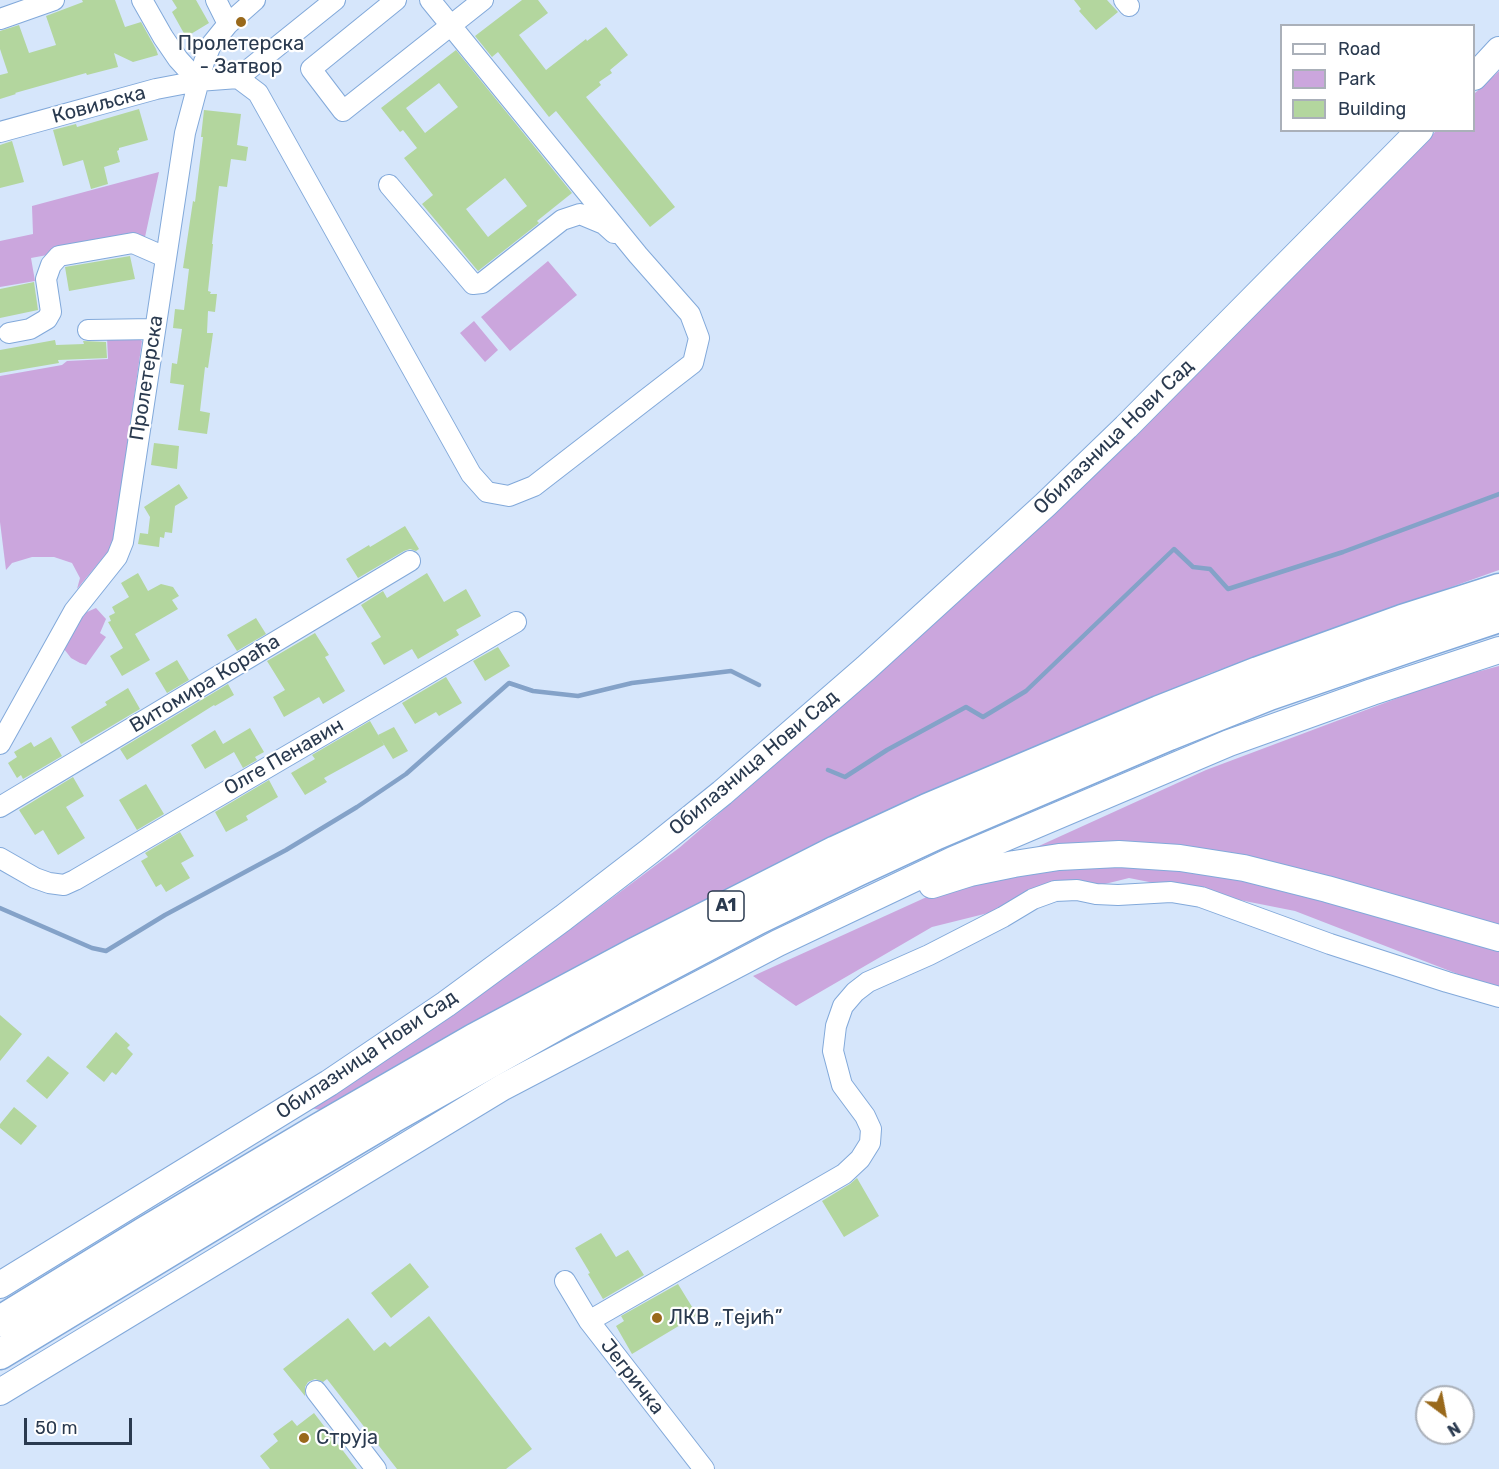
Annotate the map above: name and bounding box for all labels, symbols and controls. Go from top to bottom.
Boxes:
marker: Пролетерска - Затвор [234,15,248,29]
legend [1280,24,1475,132]
place label: Пролетерска - Затвор [178,32,304,79]
text: Road [1338,38,1381,60]
text: Park [1338,68,1375,90]
street label: Ковиљска [50,81,148,129]
text: Building [1338,98,1406,120]
street label: Пролетерска [125,314,169,442]
street label: Обилазница Нови Сад [1029,354,1199,520]
street label: Витомира Кораћа [126,630,284,738]
street label: Обилазница Нови Сад [665,685,843,841]
street label: Олге Пенавин [220,713,348,801]
road number: A1 [708,891,744,921]
street label: Обилазница Нови Сад [272,985,462,1125]
place label: ЛКВ „Тејић” [669,1306,782,1330]
marker: ЛКВ „Тејић” [650,1311,664,1325]
street label: Јегричка [595,1334,669,1420]
north arrow [1415,1385,1475,1445]
scale bar [27,1406,135,1444]
text: 50 m [35,1417,78,1439]
text: N [1444,1418,1464,1440]
place label: Струја [316,1426,378,1450]
marker: Струја [297,1431,311,1445]

